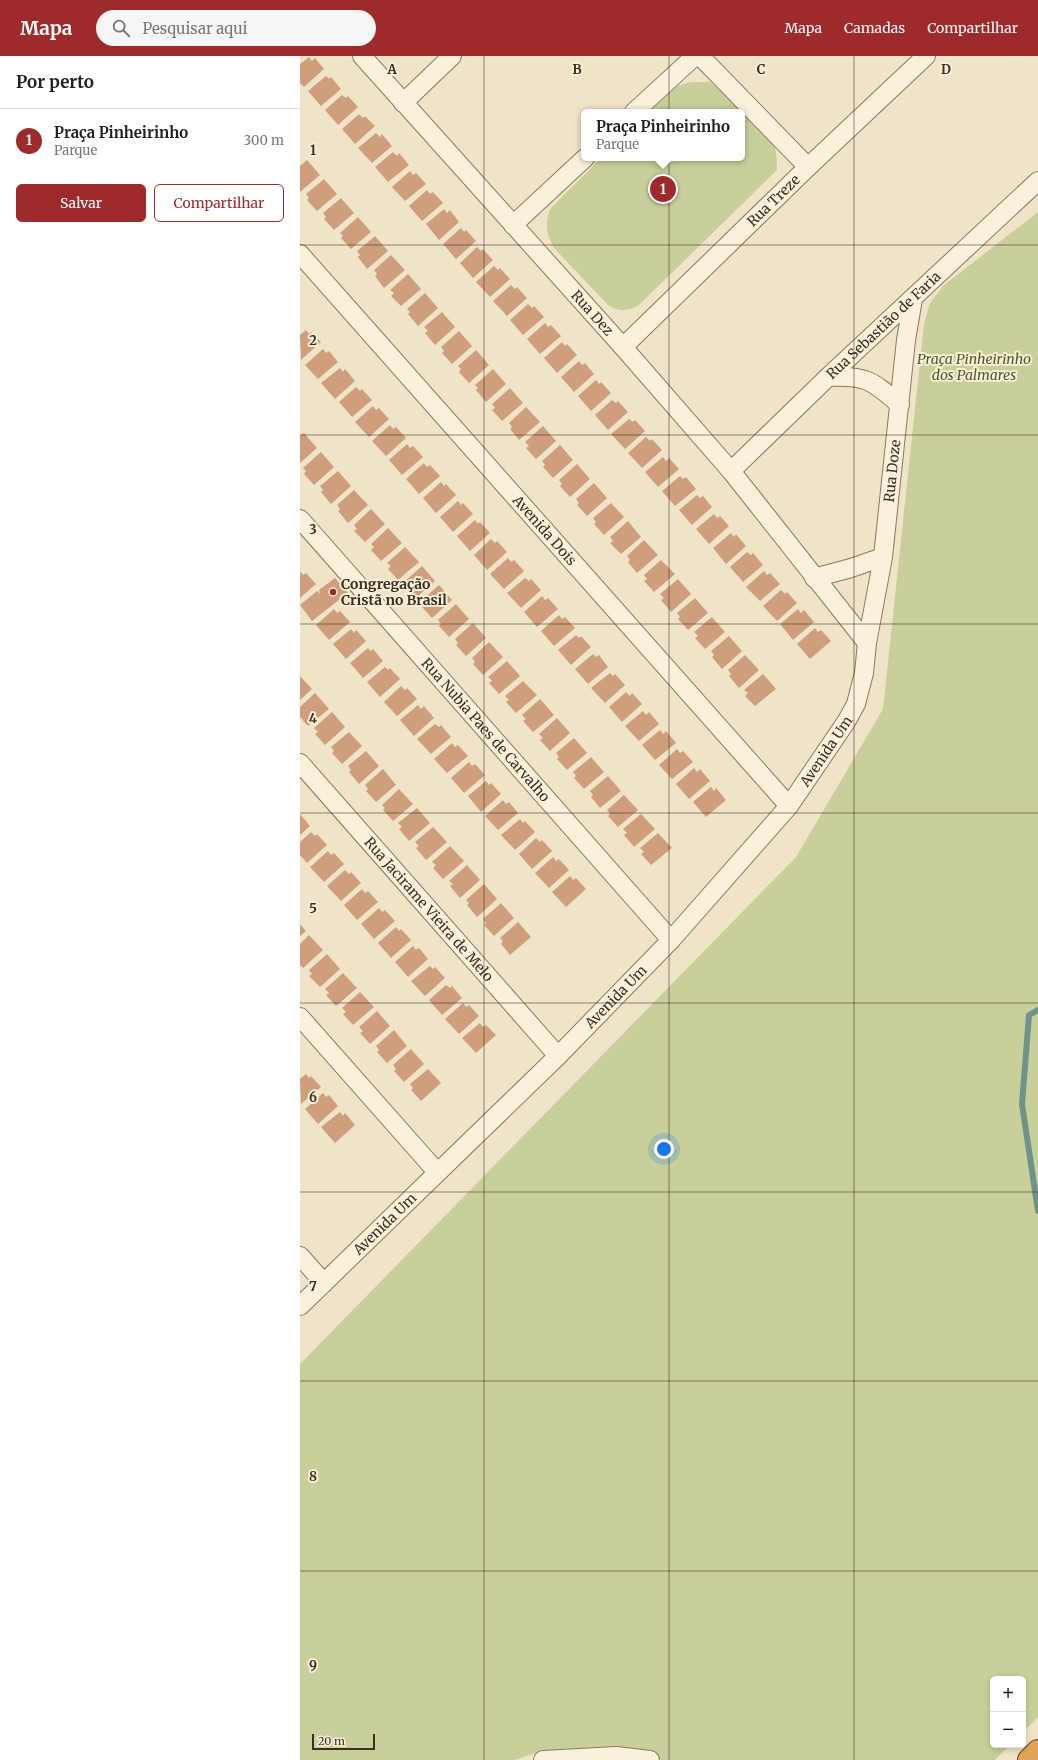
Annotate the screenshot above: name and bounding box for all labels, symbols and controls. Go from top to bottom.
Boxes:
search box [96,10,376,46]
text: Mapa [20,16,72,40]
icon: search [110,17,132,39]
text: Pesquisar aqui [142,19,247,38]
text: Mapa [784,19,822,37]
text: Camadas [844,19,905,37]
text: Compartilhar [927,19,1018,37]
text: A [386,61,397,78]
text: B [572,61,582,78]
text: C [757,61,766,78]
text: D [941,61,951,78]
text: Por perto [16,71,94,93]
popup [581,109,745,161]
text: Praça Pinheirinho [596,117,730,136]
text: Praça Pinheirinho [54,123,188,142]
text: 1 [26,132,32,149]
text: 300 m [244,132,284,149]
text: Parque [596,136,639,153]
text: Parque [54,142,97,159]
text: 1 [310,142,316,159]
street label: Rua Treze [743,171,804,230]
pin: 1 [650,174,676,204]
button: Salvar [16,184,146,222]
button: Compartilhar [154,184,284,222]
street label: Rua Sebastião de Faria [822,267,945,383]
street label: Rua Dez [567,286,618,340]
text: 2 [309,332,317,349]
park label: Praça Pinheirinho dos Palmares [917,350,1031,384]
street label: Rua Doze [880,439,904,503]
street label: Avenida Dois [508,491,581,569]
text: 3 [309,521,317,538]
place label: Congregação Cristã no Brasil [341,575,447,609]
marker: Congregação Cristã no Brasil [328,587,338,597]
street label: Rua Nubia Paes de Carvalho [418,654,554,806]
text: 4 [309,710,318,727]
street label: Avenida Um [795,712,857,791]
street label: Rua Jacirame Vieira de Melo [360,833,497,985]
text: 5 [309,900,317,917]
street label: Avenida Um [580,961,651,1033]
text: 6 [309,1089,317,1106]
your location [654,1139,674,1159]
street label: Avenida Um [349,1189,420,1259]
text: 7 [309,1278,317,1295]
text: 8 [309,1468,317,1485]
text: 9 [309,1657,317,1674]
map controls [990,1676,1026,1748]
button: + [990,1676,1026,1712]
button: − [990,1712,1026,1748]
scale bar [312,1732,375,1751]
text: 20 m [318,1734,345,1748]

